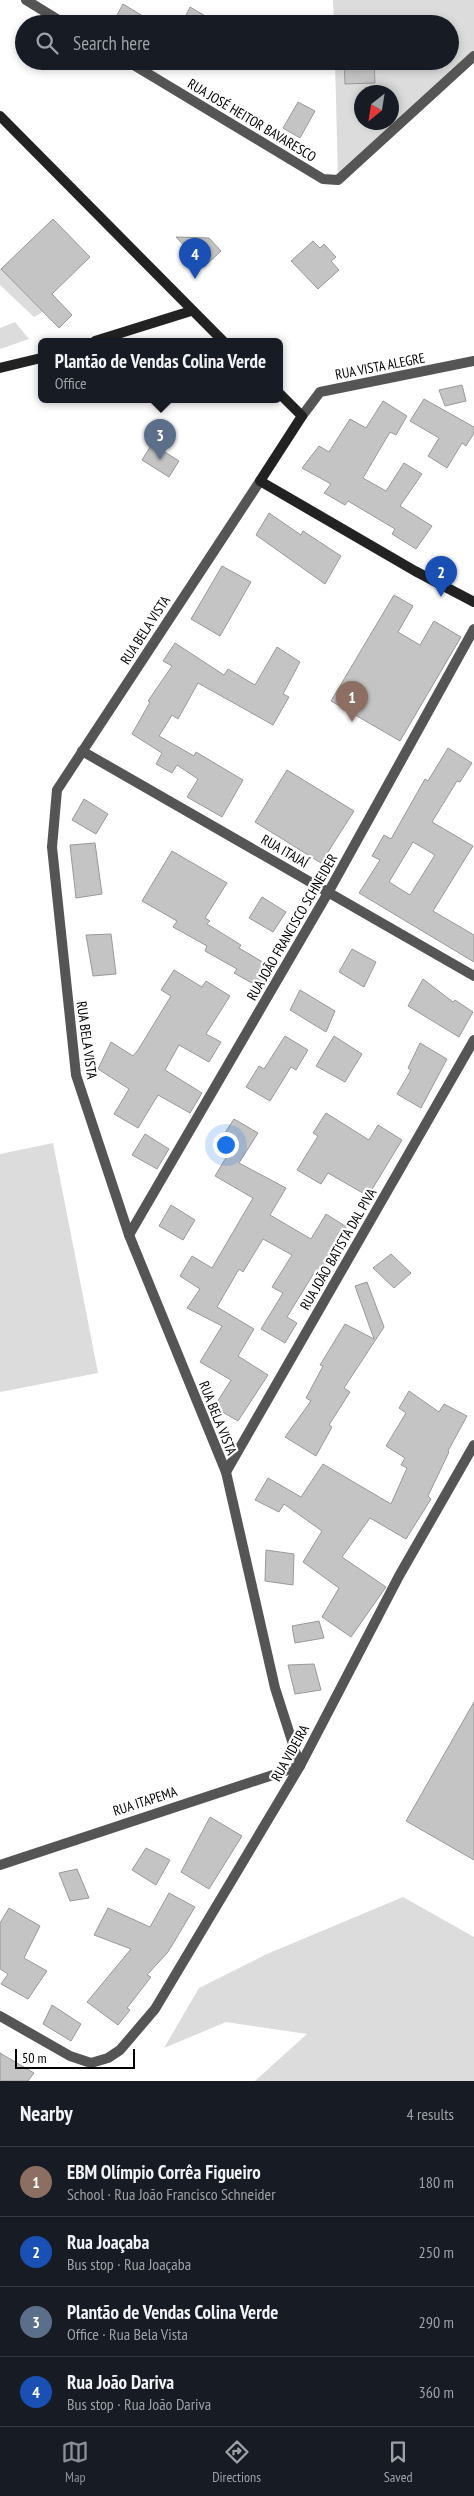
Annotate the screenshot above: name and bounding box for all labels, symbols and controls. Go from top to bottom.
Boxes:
search box [15,15,459,70]
icon: search [33,29,61,57]
text: Search here [73,31,150,55]
street label: RUA JOSÉ HEITOR BAVARESCO [184,74,320,166]
north arrow [354,85,399,130]
pin: 4 [179,238,211,279]
popup [38,338,283,403]
street label: RUA VISTA ALEGRE [334,348,426,384]
text: Plantão de Vendas Colina Verde [55,349,266,373]
text: Office [55,373,87,393]
pin: 3 [144,419,176,460]
pin: 2 [425,556,457,597]
street label: RUA BELA VISTA [116,592,174,668]
pin: 1 [336,681,368,722]
street label: RUA ITAJAÍ [258,830,313,872]
street label: RUA JOÃO FRANCISCO SCHNEIDER [243,850,342,1004]
street label: RUA BELA VISTA [73,1000,101,1080]
your location [213,1132,239,1158]
street label: RUA JOÃO BATISTA DAL PIVA [296,1185,380,1313]
street label: RUA BELA VISTA [195,1378,241,1458]
street label: RUA VIDEIRA [267,1721,313,1785]
street label: RUA ITAPEMA [111,1782,180,1820]
scale bar [15,2046,135,2069]
text: 50 m [22,2049,47,2067]
text: Nearby [20,2100,73,2127]
text: 4 results [407,2104,454,2124]
text: EBM Olímpio Corrêa Figueiro [67,2160,261,2184]
text: 1 [32,2172,40,2192]
text: 180 m [419,2172,454,2192]
text: School · Rua João Francisco Schneider [67,2184,276,2204]
text: Rua Joaçaba [67,2230,149,2254]
text: 2 [32,2242,40,2262]
text: 250 m [419,2242,454,2262]
text: Bus stop · Rua Joaçaba [67,2254,191,2274]
text: Plantão de Vendas Colina Verde [67,2300,278,2324]
text: 3 [32,2312,40,2332]
text: 290 m [419,2312,454,2332]
text: Office · Rua Bela Vista [67,2324,188,2344]
text: Rua João Dariva [67,2370,174,2394]
text: 4 [32,2382,40,2402]
text: 360 m [419,2382,454,2402]
text: Bus stop · Rua João Dariva [67,2394,211,2414]
tab: Map [61,2438,89,2486]
tab: Directions [212,2438,261,2486]
tab: Saved [384,2438,413,2486]

